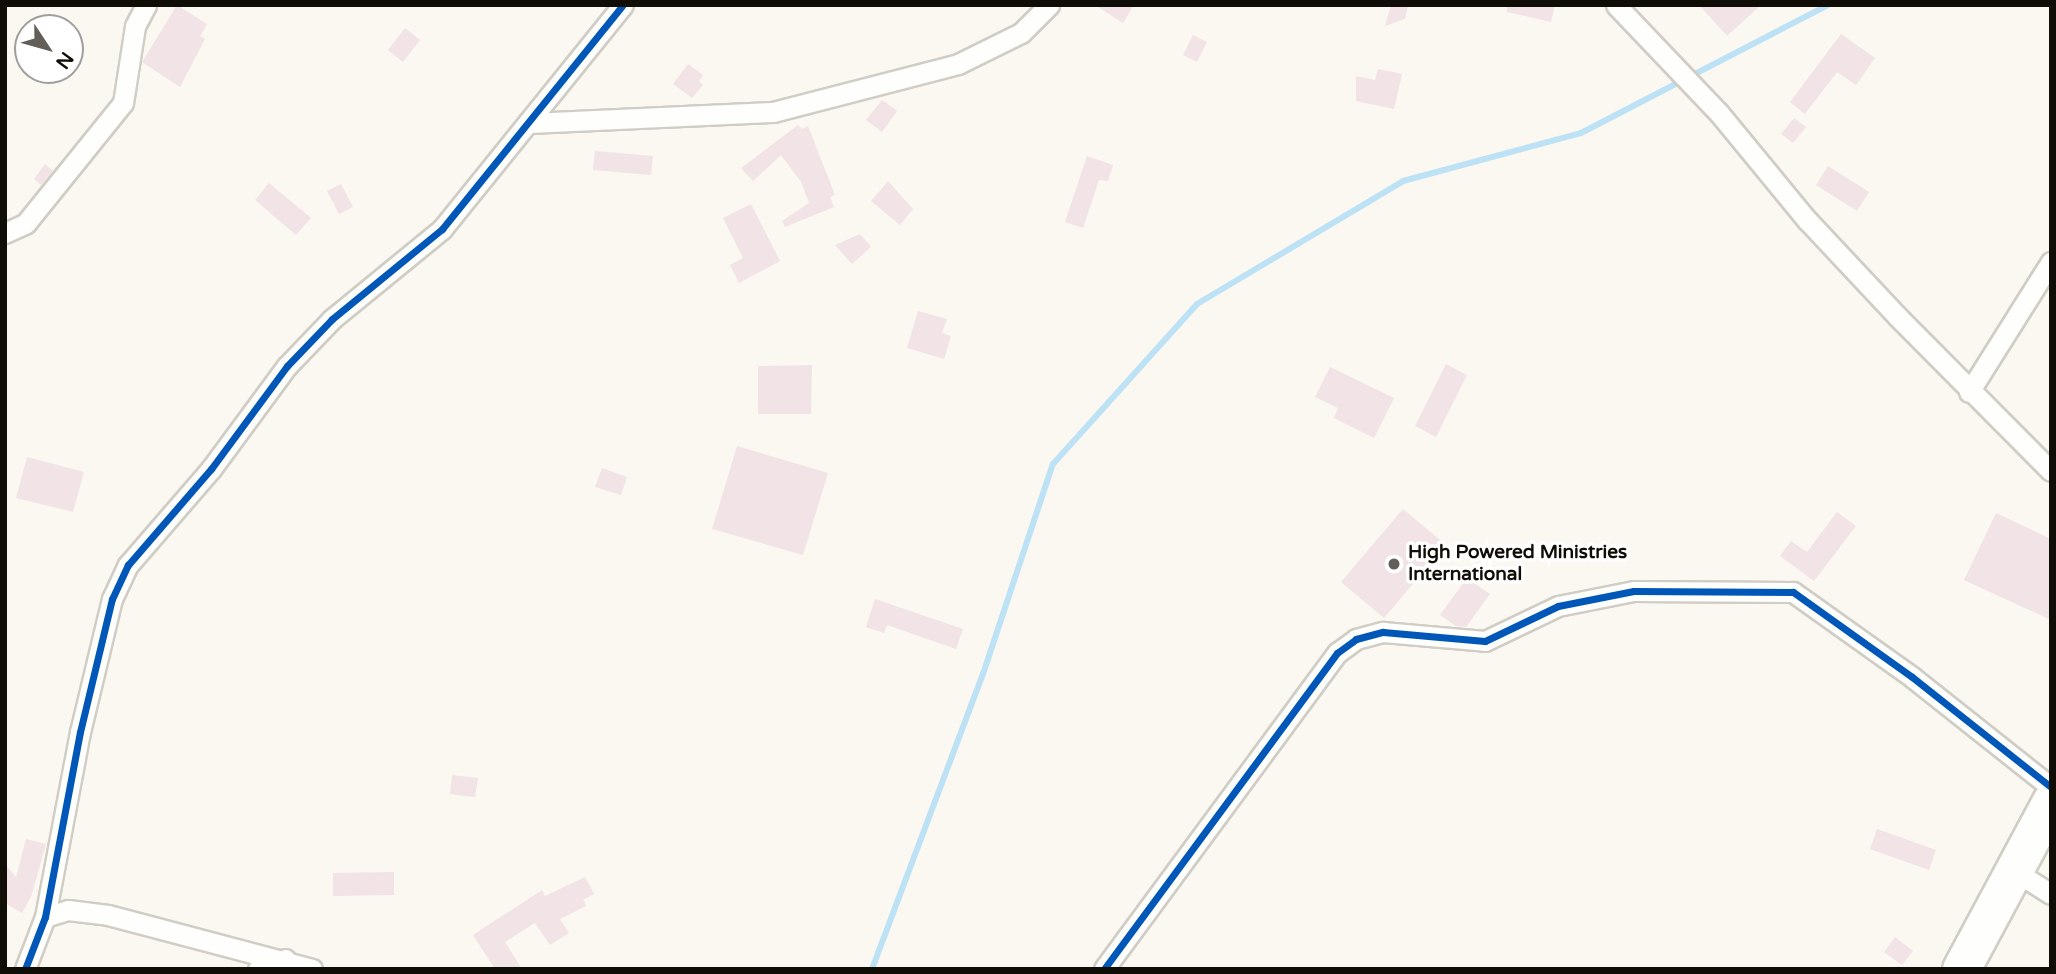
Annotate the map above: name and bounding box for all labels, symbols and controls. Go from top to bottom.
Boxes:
north arrow [14,14,84,84]
text: N [51,48,78,73]
place label: High Powered Ministries International [1408,542,1627,586]
marker: High Powered Ministries International [1386,556,1402,572]

